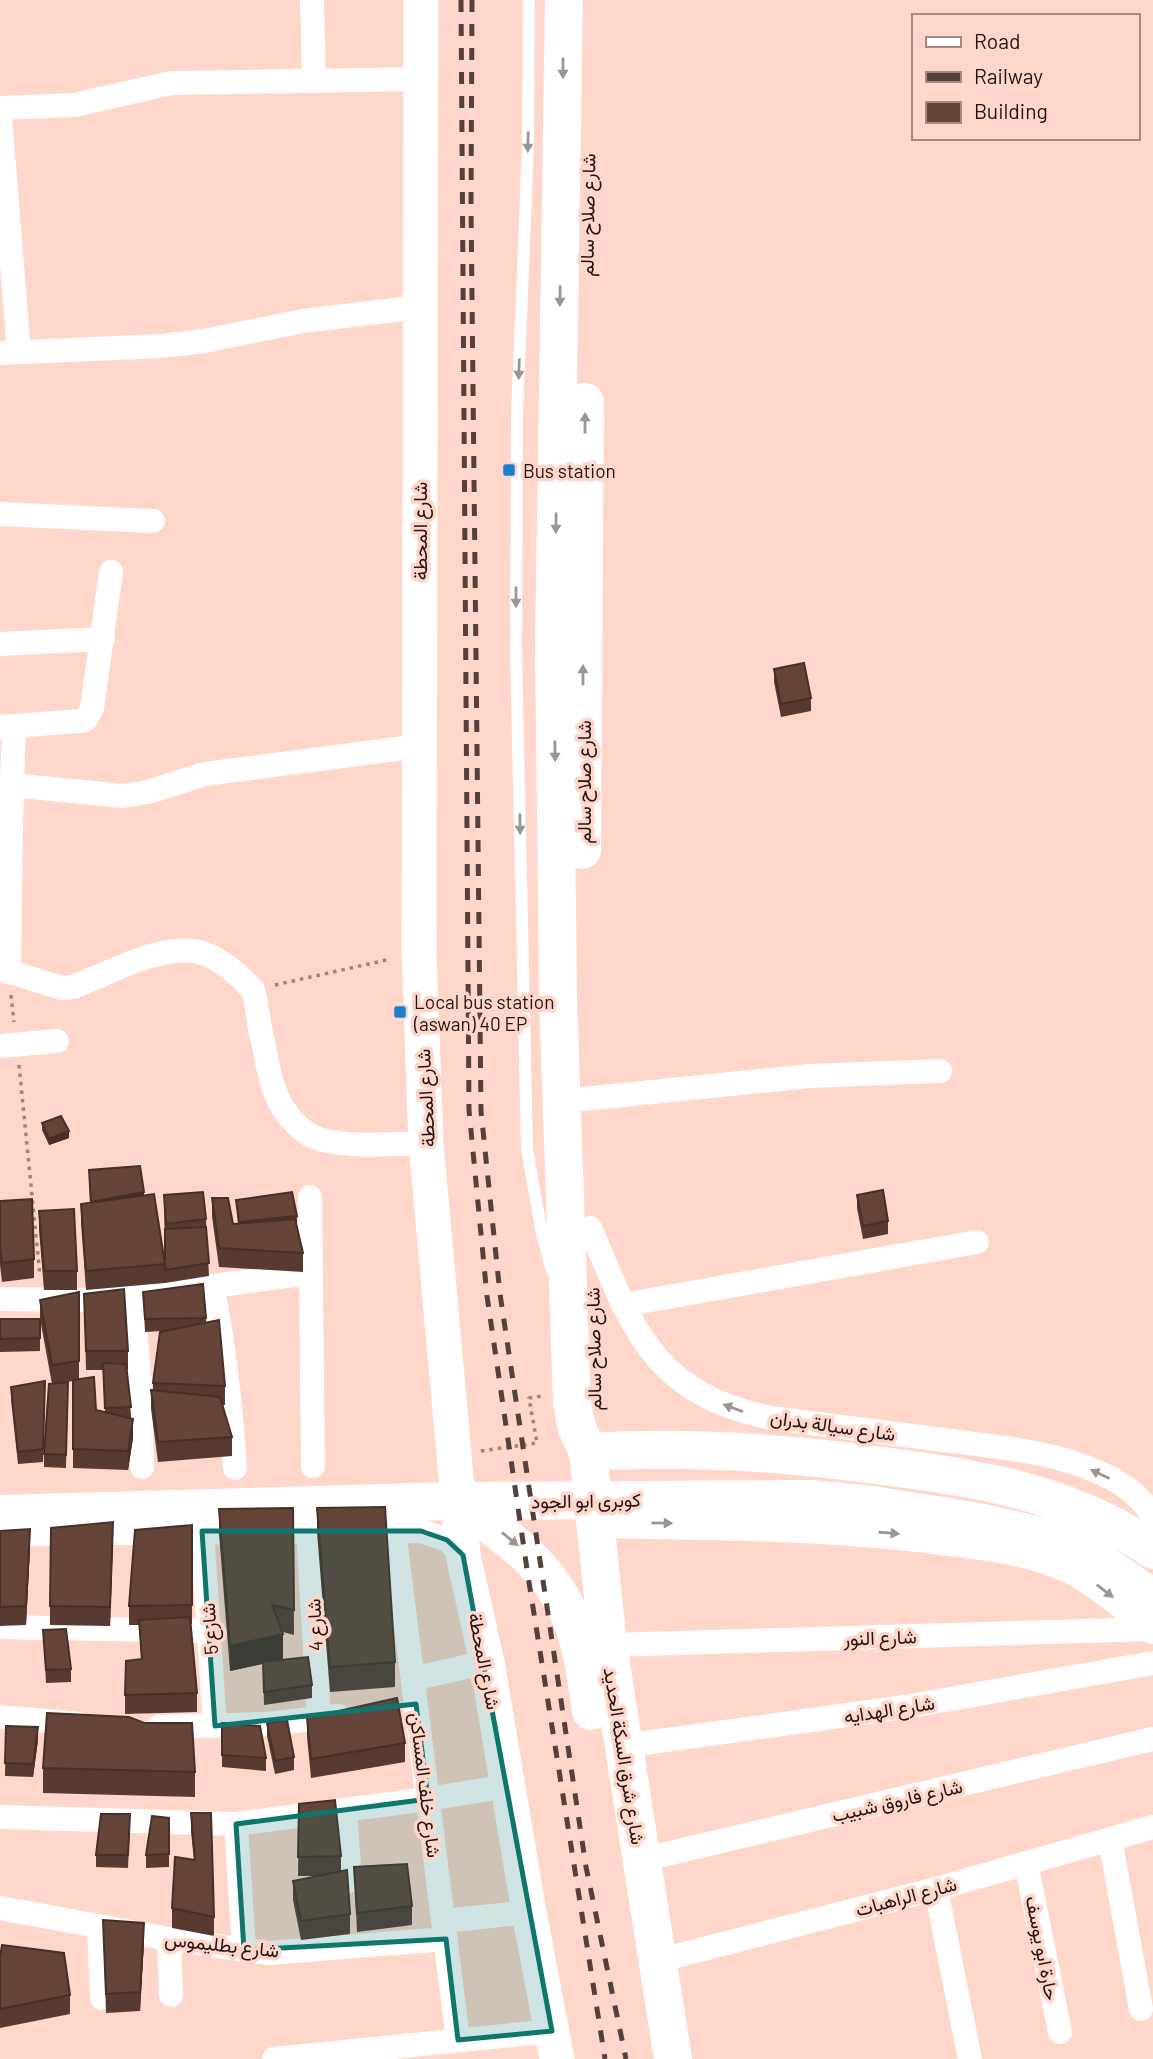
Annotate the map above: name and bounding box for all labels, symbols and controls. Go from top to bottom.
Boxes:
legend [912,14,1139,140]
text: Road [974,28,1020,53]
one-way arrow [557,57,569,79]
text: Railway [974,63,1043,88]
text: Building [974,98,1048,123]
one-way arrow [522,131,534,153]
street label: شارع صلاح سالم [574,153,602,277]
one-way arrow [555,285,566,307]
one-way arrow [514,358,525,380]
one-way arrow [579,412,591,434]
place label: Bus station [523,459,616,482]
marker: Bus station [501,462,517,478]
street label: شارع المحطة [408,482,433,580]
one-way arrow [550,512,562,534]
one-way arrow [510,586,522,608]
one-way arrow [577,664,589,686]
street label: شارع صلاح سالم [572,720,597,844]
one-way arrow [549,740,561,762]
one-way arrow [514,813,526,835]
place label: Local bus station (aswan) 40 EP [413,990,554,1035]
marker: Local bus station (aswan) 40 EP [392,1004,408,1020]
street label: شارع المحطة [411,1048,441,1148]
street label: شارع صلاح سالم [580,1287,608,1411]
one-way arrow [722,1402,743,1413]
street label: شارع سيالة بدران [769,1405,897,1447]
one-way arrow [1090,1468,1111,1479]
street label: كوبرى ابو الجود [531,1488,641,1513]
one-way arrow [651,1518,673,1529]
one-way arrow [878,1528,900,1539]
one-way arrow [500,1532,518,1547]
one-way arrow [1096,1583,1114,1598]
street label: شارع 4 [301,1598,329,1652]
street label: شارع 5 [196,1602,224,1656]
street label: شارع المحطة [462,1610,506,1712]
street label: شارع النور [842,1624,917,1652]
street label: شارع شرق السكة الحديد [598,1666,650,1847]
street label: شارع الهدايه [842,1690,936,1730]
street label: شارع خلف المساكن [404,1711,446,1859]
street label: شارع فاروق شبيب [829,1774,965,1828]
street label: شارع الراهبات [853,1871,960,1922]
street label: حارة ابو يوسف [1021,1894,1064,2002]
street label: شارع بطليموس [163,1927,280,1963]

